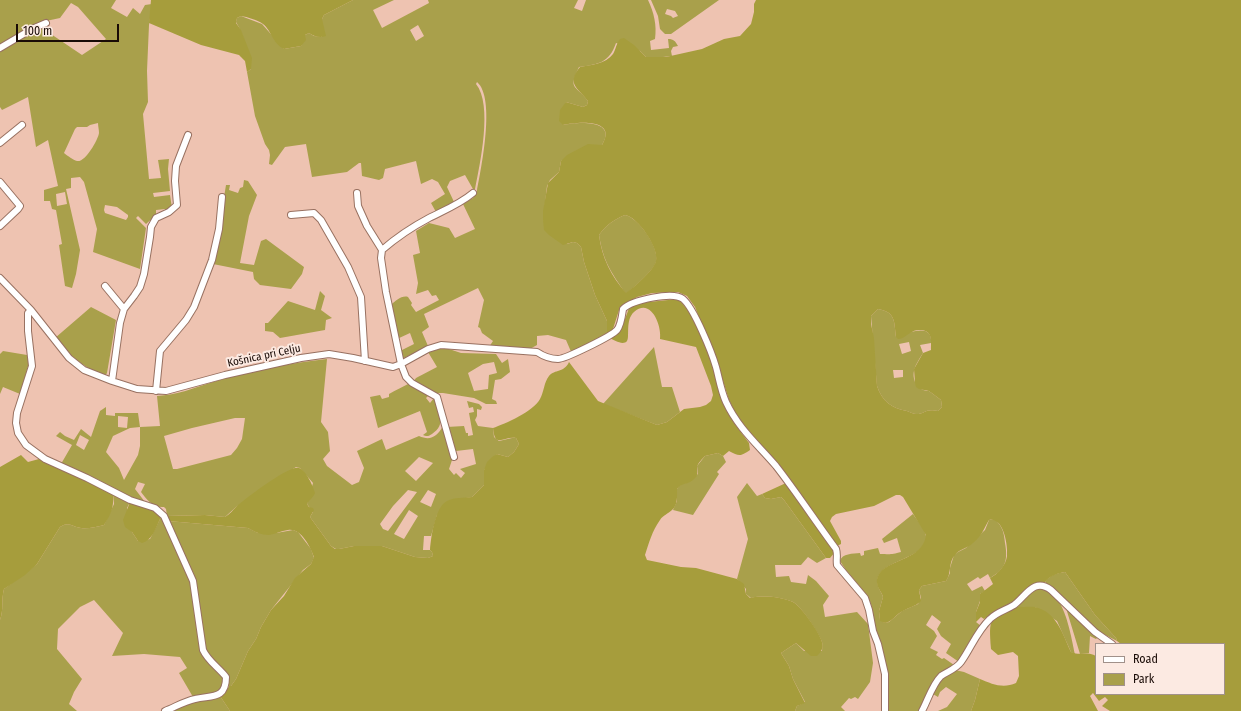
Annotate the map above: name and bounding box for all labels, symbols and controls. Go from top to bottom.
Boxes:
scale bar [18,16,121,42]
text: 100 m [23,24,52,38]
street label: Košnica pri Celju [226,342,302,370]
legend [1095,643,1225,695]
text: Road [1133,652,1158,666]
text: Park [1133,672,1154,686]

